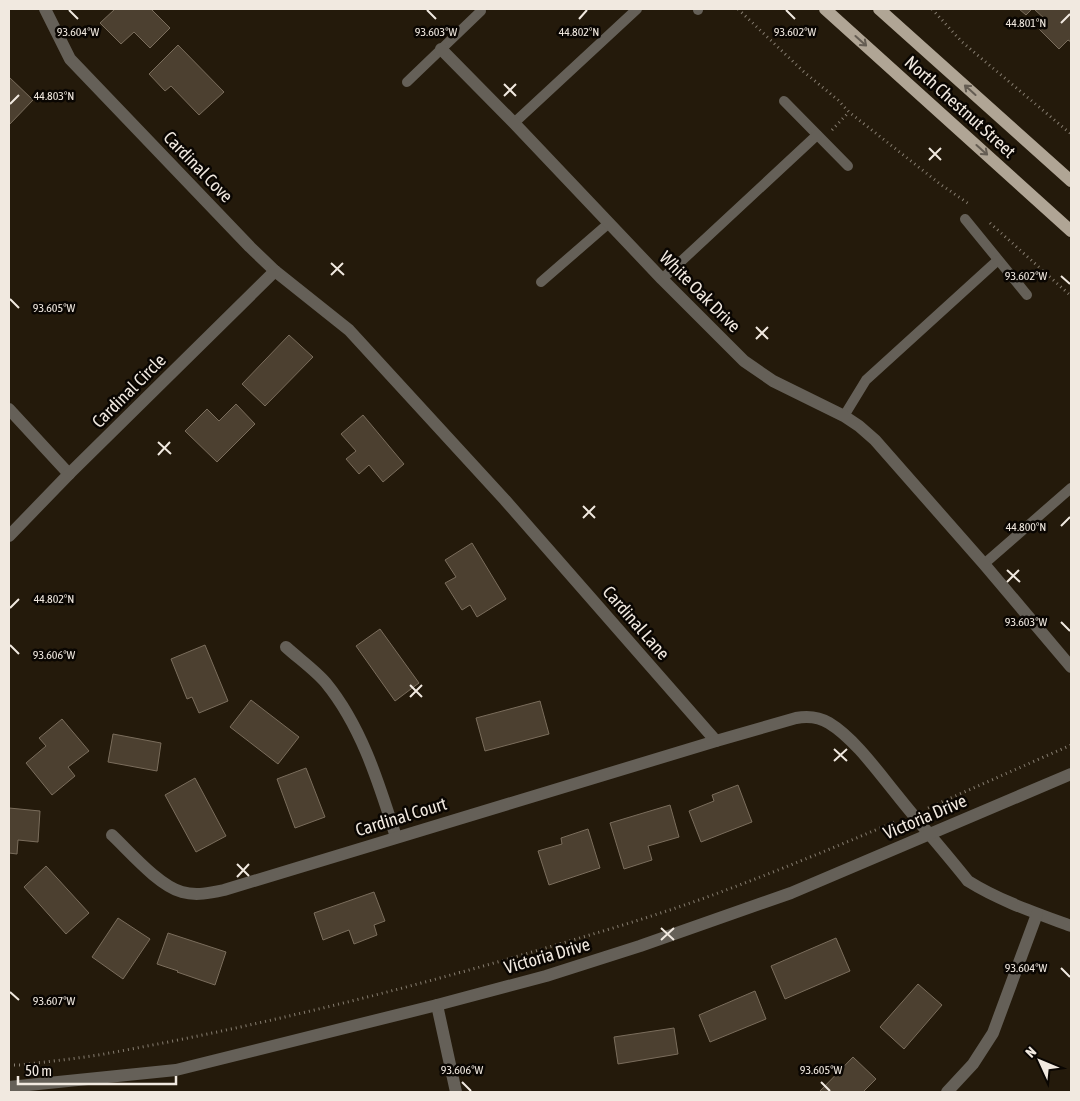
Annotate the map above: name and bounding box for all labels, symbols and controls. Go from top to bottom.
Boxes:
text: 44.801°N [1006,16,1046,30]
text: 93.604°W [57,25,99,39]
text: 93.603°W [415,25,457,39]
text: 44.802°N [559,25,599,39]
text: 93.602°W [774,25,816,39]
one-way arrow [855,36,868,47]
street label: North Chestnut Street [901,51,1020,162]
one-way arrow [963,84,976,96]
text: 44.803°N [34,89,74,103]
street label: Cardinal Cove [159,127,237,207]
one-way arrow [975,144,988,156]
street label: White Oak Drive [656,247,745,336]
text: 93.602°W [1005,269,1047,283]
text: 93.605°W [33,301,75,315]
street label: Cardinal Circle [87,349,170,432]
text: 44.800°N [1006,520,1046,534]
street label: Cardinal Lane [599,581,674,664]
text: 44.802°N [34,592,74,606]
text: 93.603°W [1005,615,1047,629]
text: 93.606°W [33,648,75,662]
street label: Victoria Drive [880,790,970,843]
street label: Cardinal Court [353,793,449,840]
street label: Victoria Drive [502,933,592,978]
text: 93.604°W [1005,961,1047,975]
text: 93.607°W [33,994,75,1008]
north arrow [1015,1036,1065,1086]
text: N [1022,1043,1039,1060]
scale bar [18,1054,175,1086]
text: 50 m [25,1062,52,1079]
text: 93.606°W [441,1063,483,1077]
text: 93.605°W [800,1063,842,1077]

